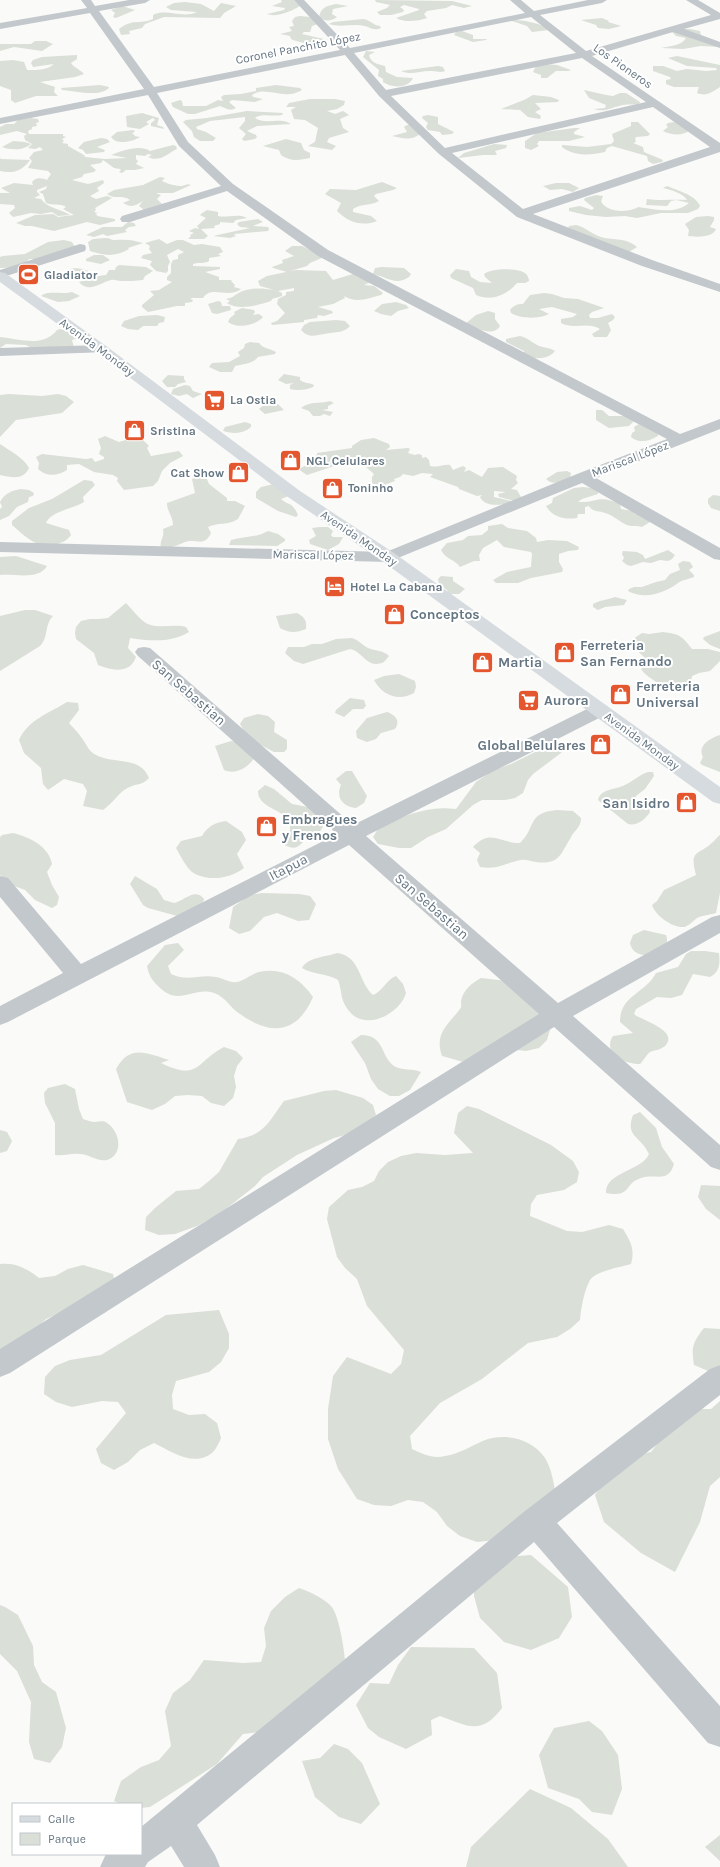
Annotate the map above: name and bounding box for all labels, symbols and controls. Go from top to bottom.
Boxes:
street label: Coronel Panchito López [234,29,362,67]
street label: Los Pioneros [591,41,655,91]
sports icon: Gladiator [15,262,41,288]
place label: Gladiator [44,268,98,282]
street label: Avenida Monday [57,315,138,379]
supermarket icon: La Ostia [201,387,227,413]
place label: La Ostia [230,393,276,407]
shop icon: Sristina [122,418,148,444]
place label: Sristina [150,424,196,438]
street label: Mariscal López [590,438,671,480]
shop icon: NGL Celulares [278,448,304,474]
place label: NGL Celulares [306,454,385,468]
shop icon: Cat Show [226,460,252,486]
place label: Cat Show [171,466,224,480]
shop icon: Toninho [320,475,346,501]
place label: Toninho [348,481,393,495]
street label: Avenida Monday [318,507,400,569]
street label: Mariscal López [272,547,354,563]
hotel icon: Hotel La Cabana [322,574,348,600]
place label: Hotel La Cabana [350,580,443,594]
shop icon: Conceptos [381,601,407,627]
place label: Conceptos [410,606,480,623]
place label: Ferreteria San Fernando [580,637,672,670]
shop icon: Ferreteria San Fernando [551,640,577,666]
shop icon: Martia [470,649,496,675]
place label: Martia [498,654,542,671]
street label: San Sebastian [148,656,229,729]
place label: Ferreteria Universal [636,678,700,711]
shop icon: Ferreteria Universal [608,681,634,707]
supermarket icon: Aurora [516,687,542,713]
place label: Aurora [544,692,589,709]
street label: Avenida Monday [602,709,683,773]
shop icon: Global Belulares [588,732,614,758]
place label: Global Belulares [477,737,586,754]
shop icon: San Isidro [673,790,699,816]
place label: San Isidro [602,795,670,812]
place label: Embragues y Frenos [282,811,358,844]
shop icon: Embragues y Frenos [254,814,280,840]
street label: Itapua [266,851,310,884]
street label: San Sebastian [391,870,472,943]
legend [12,1803,142,1855]
text: Calle [48,1812,75,1826]
text: Parque [48,1832,86,1846]

